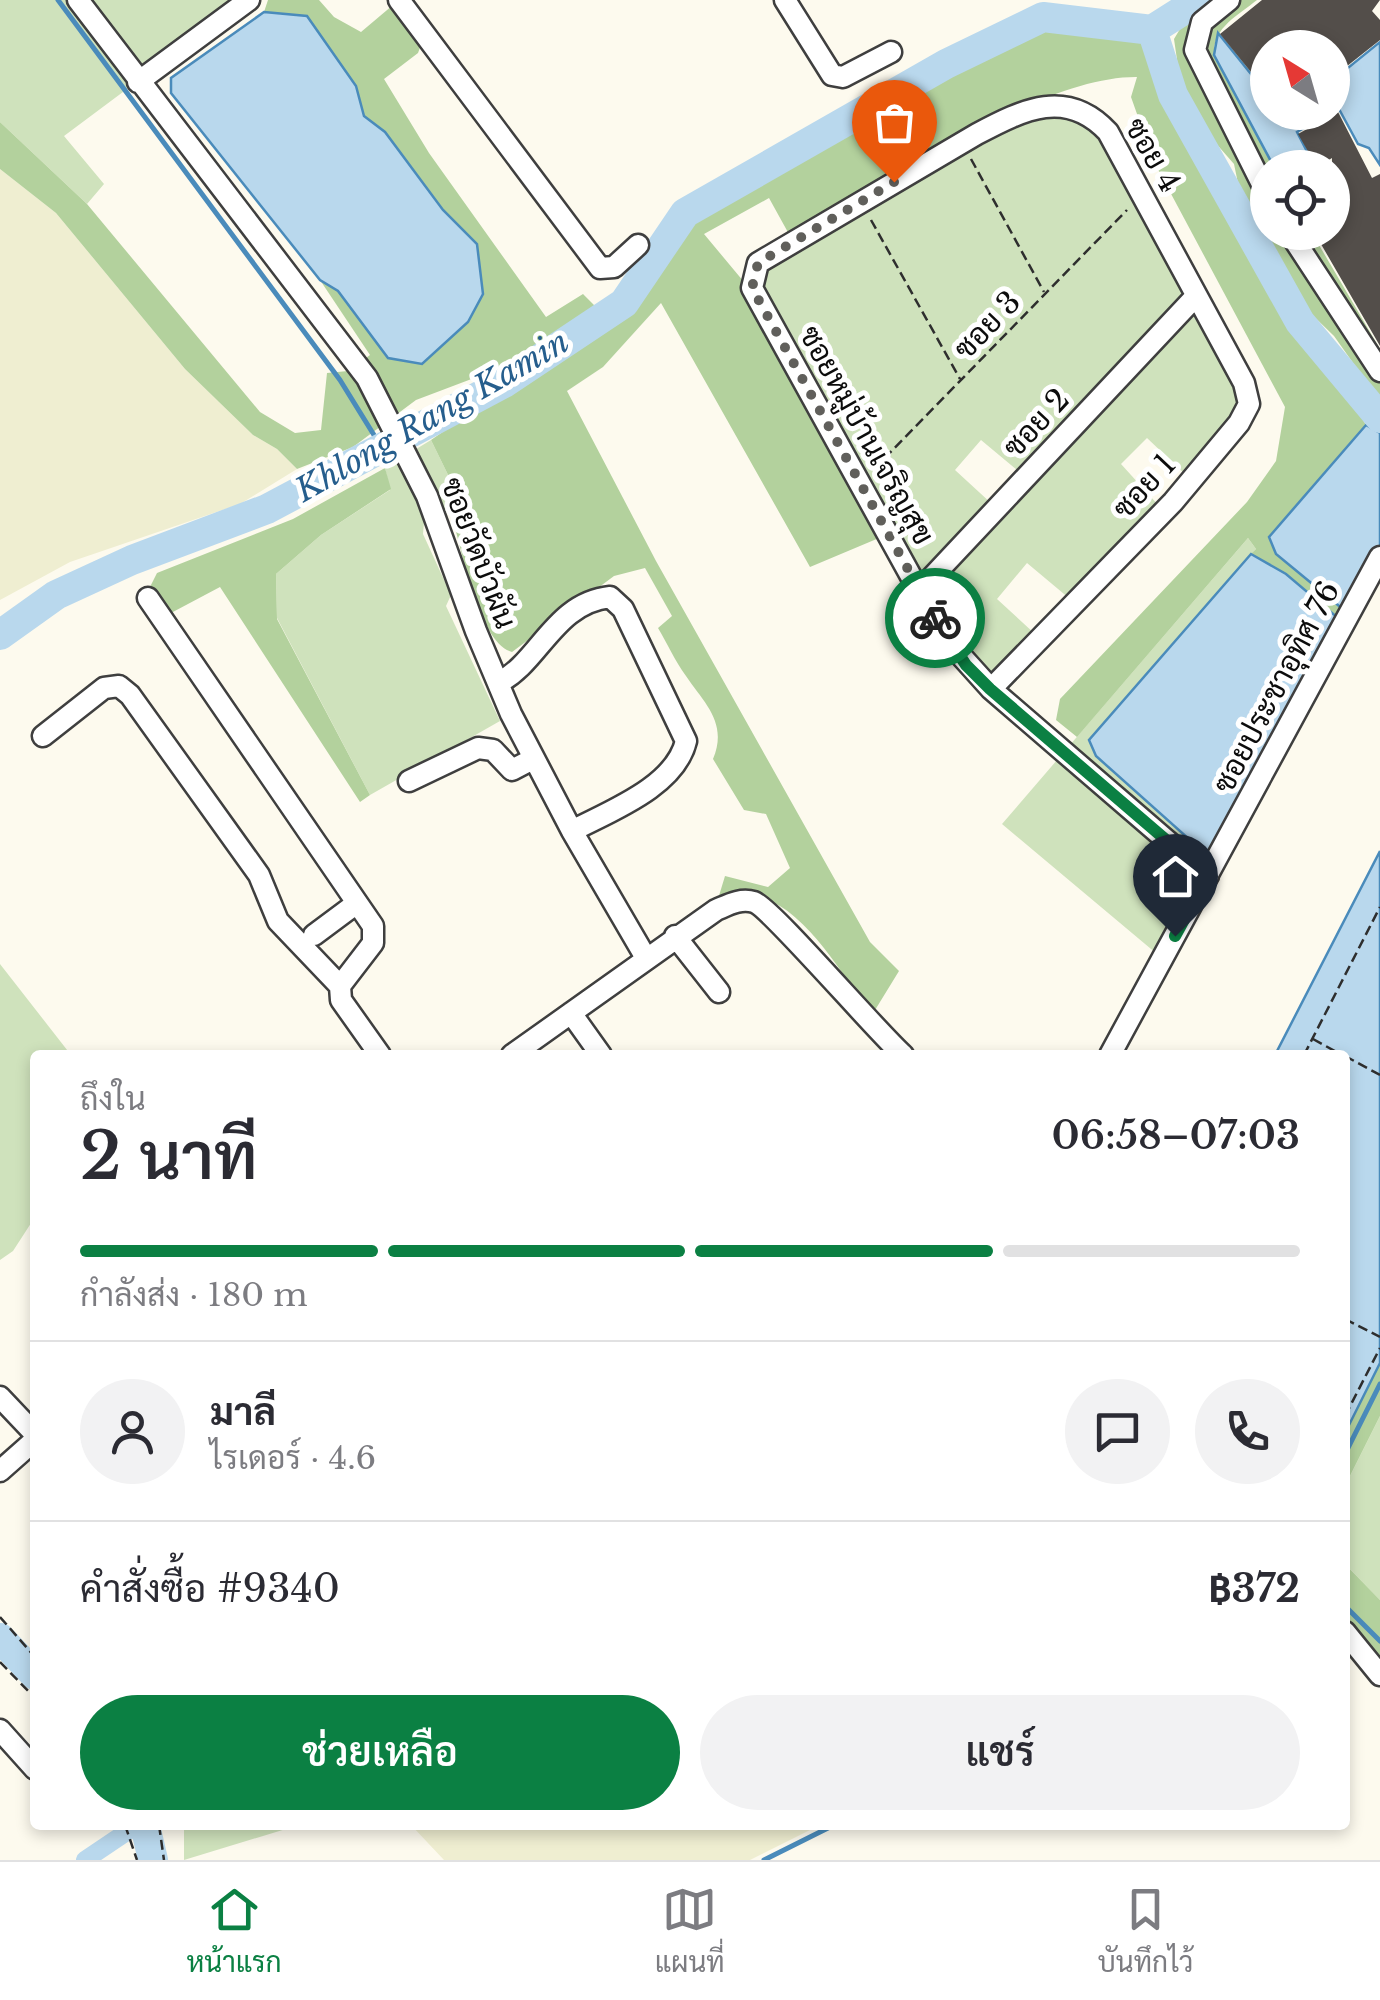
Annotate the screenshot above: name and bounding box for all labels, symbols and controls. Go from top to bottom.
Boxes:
north arrow [1250,30,1350,130]
map controls [1250,30,1350,250]
pin [852,80,937,183]
icon: bag [867,95,922,150]
street label: ซอย 4 [1117,111,1189,199]
button: locate [1250,150,1350,250]
street label: ซอย 3 [946,283,1028,367]
street label: ซอยหมู่บ้านเจริญสุข [789,318,944,552]
water label: Khlong Rang Kamin [287,321,576,511]
street label: ซอย 2 [995,381,1077,465]
street label: ซอย 1 [1105,446,1183,526]
street label: ซอยวัดบัวผัน [433,472,525,634]
courier [885,568,985,668]
street label: ซอยประชาอุทิศ 76 [1205,575,1350,801]
icon: bike [908,591,963,646]
pin [1133,834,1218,937]
icon: home [1148,849,1203,904]
text: ถึงใน [80,1079,146,1119]
text: 06:58–07:03 [1051,1112,1300,1159]
text: 2 นาที [80,1116,258,1197]
text: กำลังส่ง · 180 m [80,1275,308,1315]
button: person [80,1379,185,1484]
button: chat [1065,1379,1170,1484]
button: phone [1195,1379,1300,1484]
text: มาลี [210,1388,276,1435]
text: ไรเดอร์ · 4.6 [210,1438,376,1478]
text: คำสั่งซื้อ #9340 [80,1565,340,1612]
text: ฿372 [1209,1565,1300,1612]
button: ช่วยเหลือ [80,1695,680,1810]
button: แชร์ [700,1695,1300,1810]
tab: หน้าแรก [187,1882,282,1980]
tab: แผนที่ [655,1882,725,1980]
tab: บันทึกไว้ [1098,1882,1193,1980]

